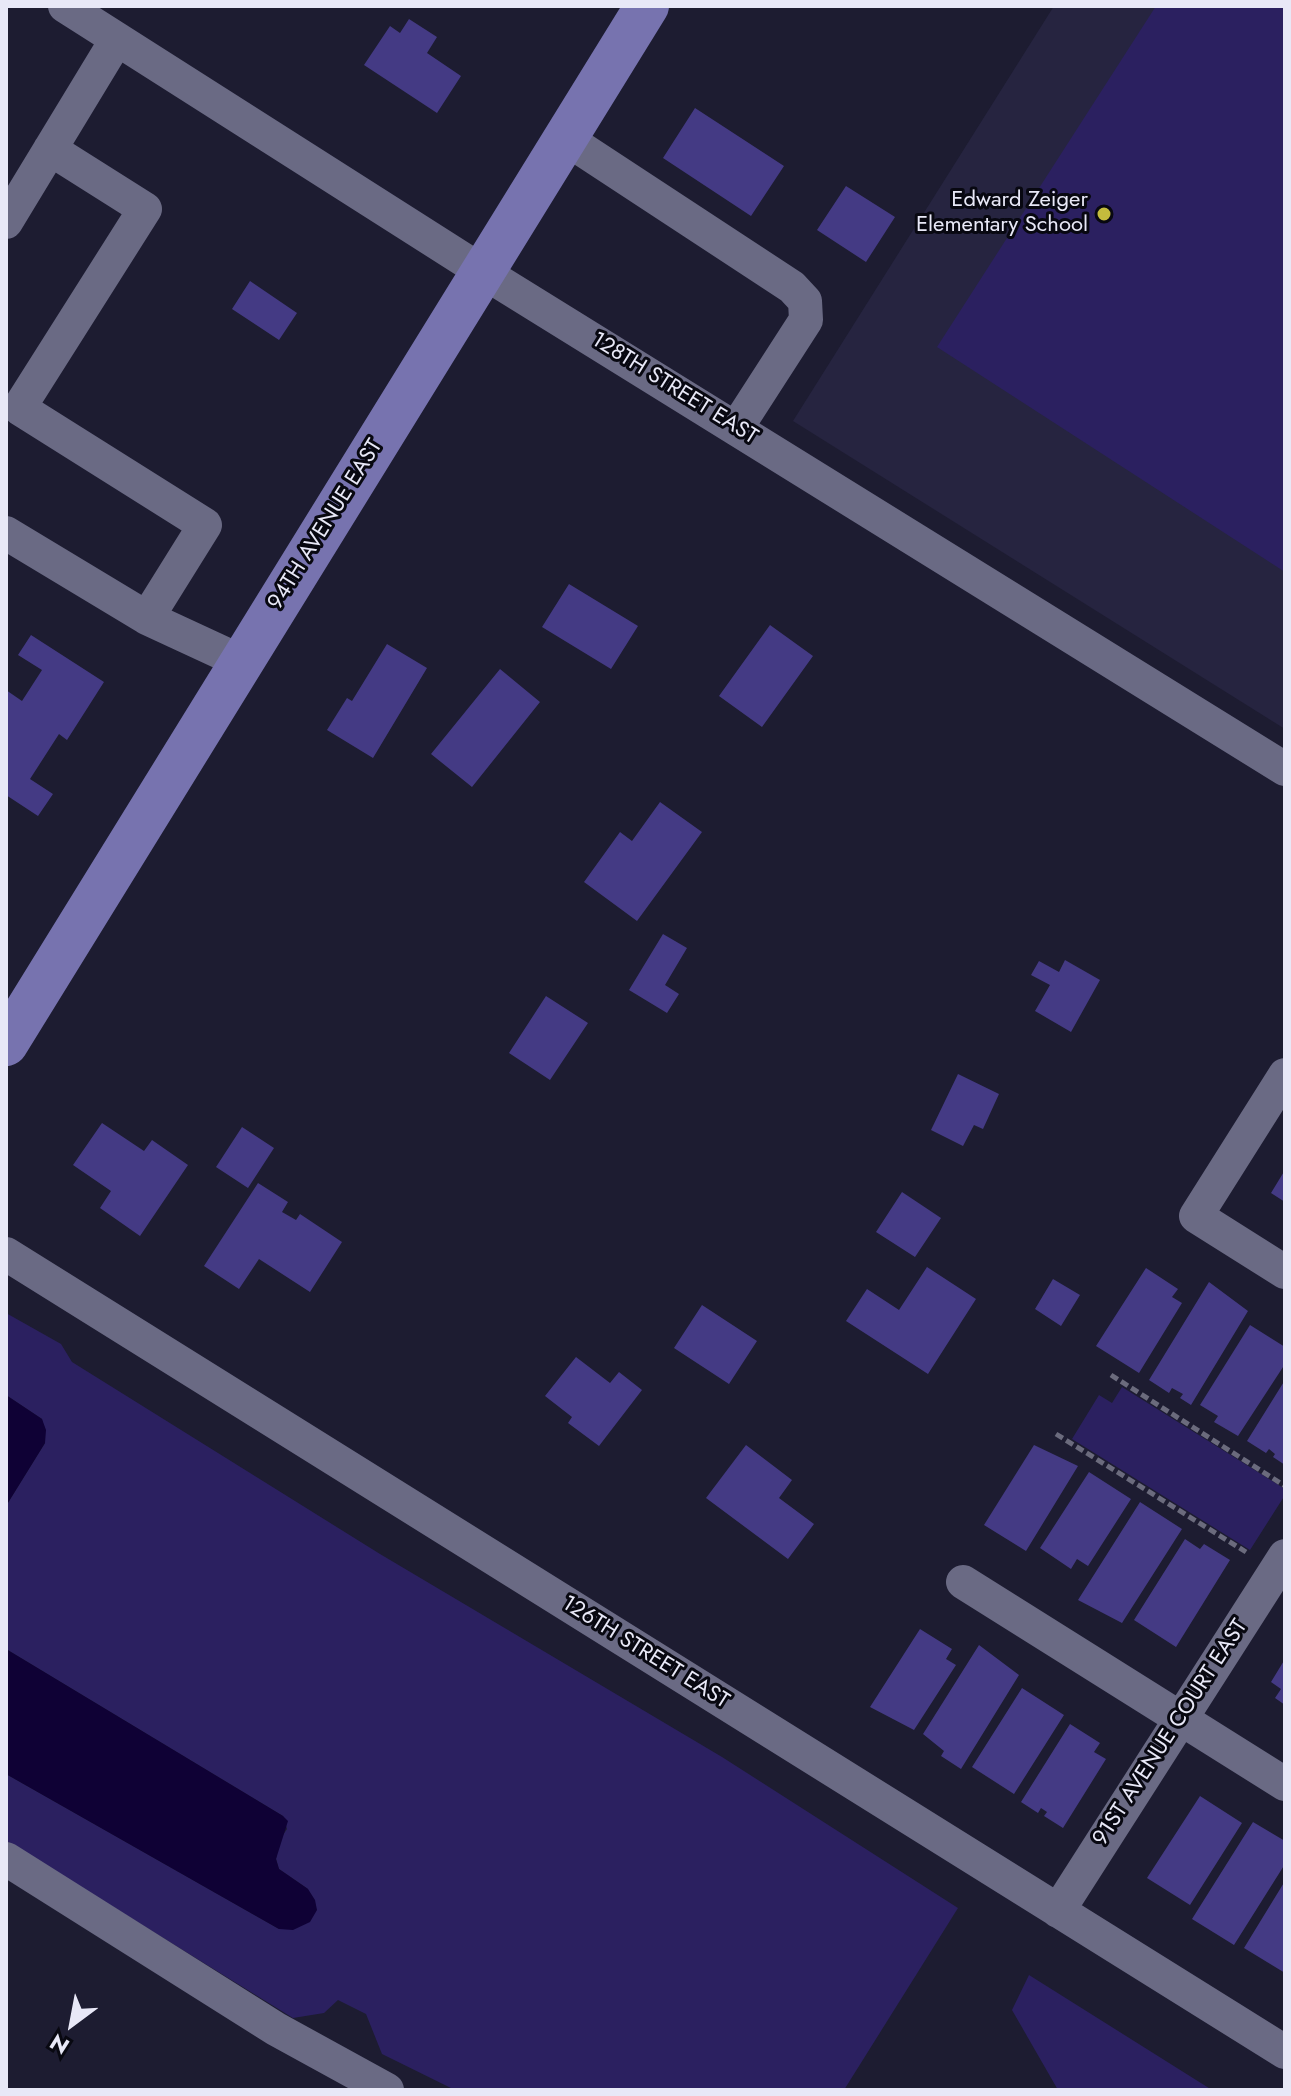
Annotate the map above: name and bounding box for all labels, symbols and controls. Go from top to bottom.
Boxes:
place label: Edward Zeiger Elementary School [916,188,1088,240]
marker: Edward Zeiger Elementary School [1095,205,1113,223]
street label: 128TH STREET EAST [586,327,762,451]
street label: 94TH AVENUE EAST [263,435,389,615]
street label: 126TH STREET EAST [557,1591,733,1715]
street label: 91ST AVENUE COURT EAST [1088,1615,1254,1851]
north arrow [32,1984,112,2064]
text: N [43,2026,75,2063]

